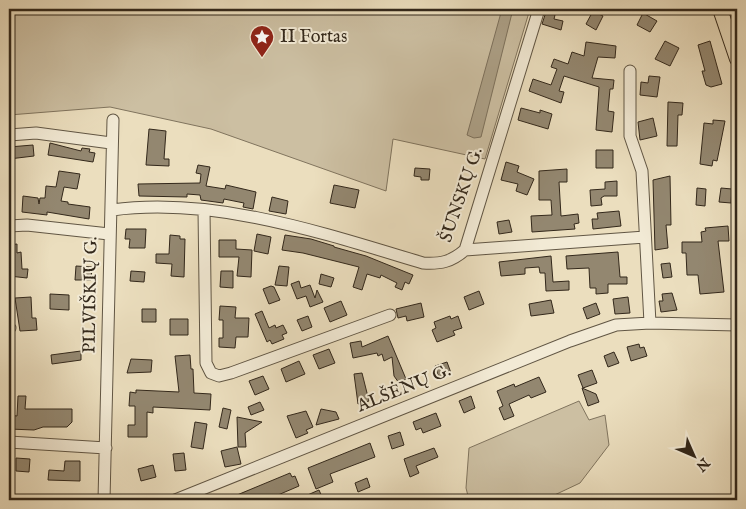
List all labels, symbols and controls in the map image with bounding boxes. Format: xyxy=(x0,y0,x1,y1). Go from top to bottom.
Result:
place icon: II Fortas xyxy=(249,24,275,58)
place label: II Fortas xyxy=(280,26,347,49)
street label: ŠUNSKŲ G. xyxy=(433,144,489,246)
street label: PILVIŠKIŲ G. xyxy=(76,236,104,354)
street label: ALŠĖNŲ G. xyxy=(352,358,454,419)
north arrow xyxy=(668,432,718,482)
text: N xyxy=(692,453,714,475)

